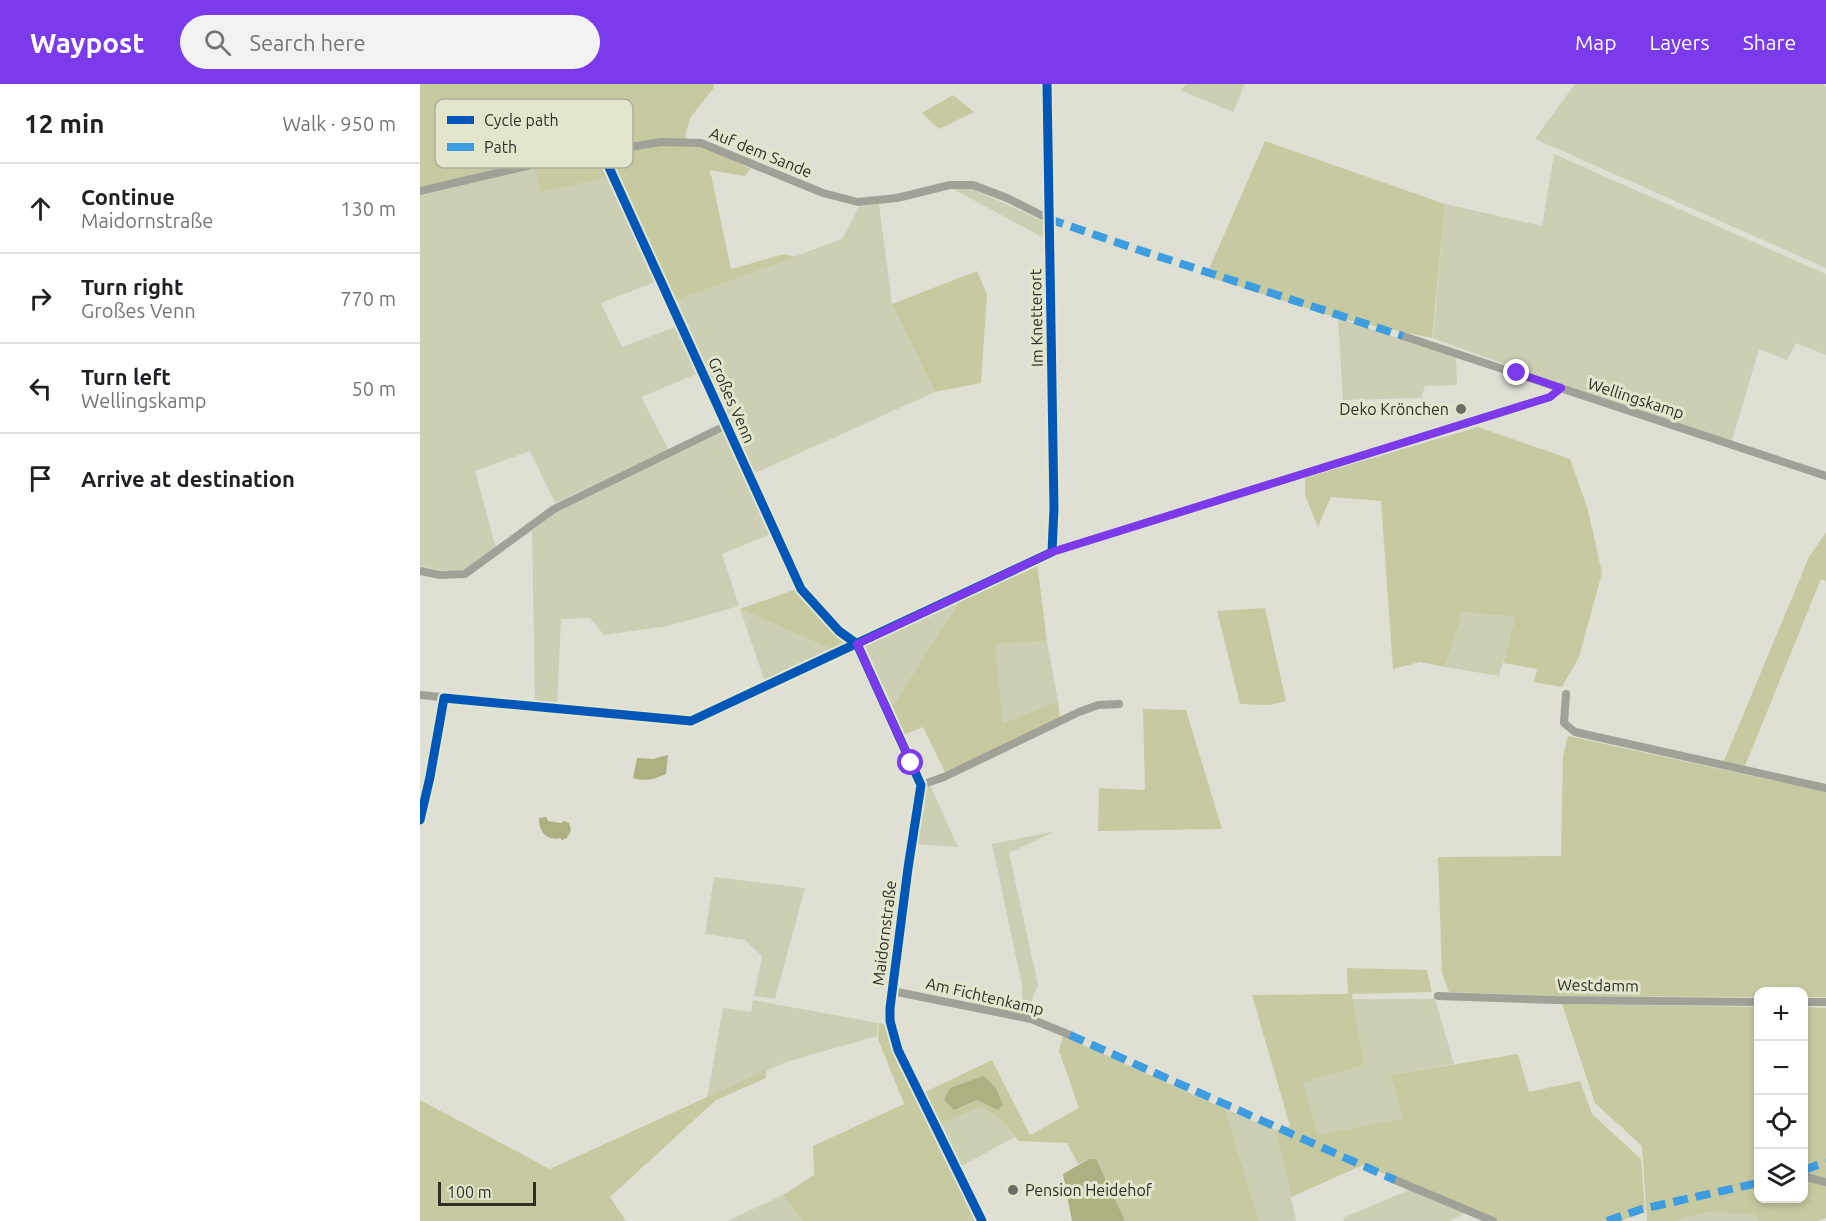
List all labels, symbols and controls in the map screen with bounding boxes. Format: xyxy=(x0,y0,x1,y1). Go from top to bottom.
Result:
search box xyxy=(180,15,600,69)
icon: search xyxy=(201,26,234,59)
text: Waypost xyxy=(30,27,144,58)
text: Search here xyxy=(249,30,366,55)
text: Map xyxy=(1575,30,1616,54)
text: Layers xyxy=(1649,30,1710,54)
text: Share xyxy=(1743,30,1796,54)
legend xyxy=(435,99,633,168)
text: 12 min xyxy=(24,109,104,138)
text: Cycle path xyxy=(484,111,559,129)
text: Walk · 950 m xyxy=(283,112,396,135)
street label: Auf dem Sande xyxy=(707,123,815,181)
text: Path xyxy=(484,138,517,156)
text: Continue xyxy=(81,184,175,209)
icon: ahead xyxy=(24,192,57,225)
text: 130 m xyxy=(340,197,396,220)
text: Maidornstraße xyxy=(81,209,213,232)
street label: Im Knetterort xyxy=(1026,268,1046,367)
text: Turn right xyxy=(81,274,183,299)
icon: right xyxy=(24,282,57,315)
text: 770 m xyxy=(340,287,396,310)
text: Großes Venn xyxy=(81,299,196,322)
street label: Großes Venn xyxy=(705,354,759,446)
route end xyxy=(1503,359,1529,385)
text: Turn left xyxy=(81,364,171,389)
icon: left xyxy=(24,372,57,405)
street label: Wellingskamp xyxy=(1585,374,1687,422)
text: 50 m xyxy=(352,377,396,400)
text: Wellingskamp xyxy=(81,389,207,412)
place label: Deko Krönchen xyxy=(1339,400,1449,418)
marker: Deko Krönchen xyxy=(1454,402,1468,416)
icon: arrive xyxy=(24,462,57,495)
text: Arrive at destination xyxy=(81,466,295,491)
route start xyxy=(897,749,923,775)
street label: Maidornstraße xyxy=(869,879,899,987)
street label: Am Fichtenkamp xyxy=(924,974,1046,1018)
street label: Westdamm xyxy=(1557,975,1639,995)
map controls xyxy=(1754,987,1808,1203)
button: + xyxy=(1754,987,1808,1041)
button: − xyxy=(1754,1041,1808,1095)
button: locate xyxy=(1754,1095,1808,1149)
button: layers xyxy=(1754,1149,1808,1203)
scale bar xyxy=(438,1179,536,1206)
place label: Pension Heidehof xyxy=(1025,1181,1153,1199)
text: 100 m xyxy=(447,1183,492,1201)
marker: Pension Heidehof xyxy=(1006,1183,1020,1197)

